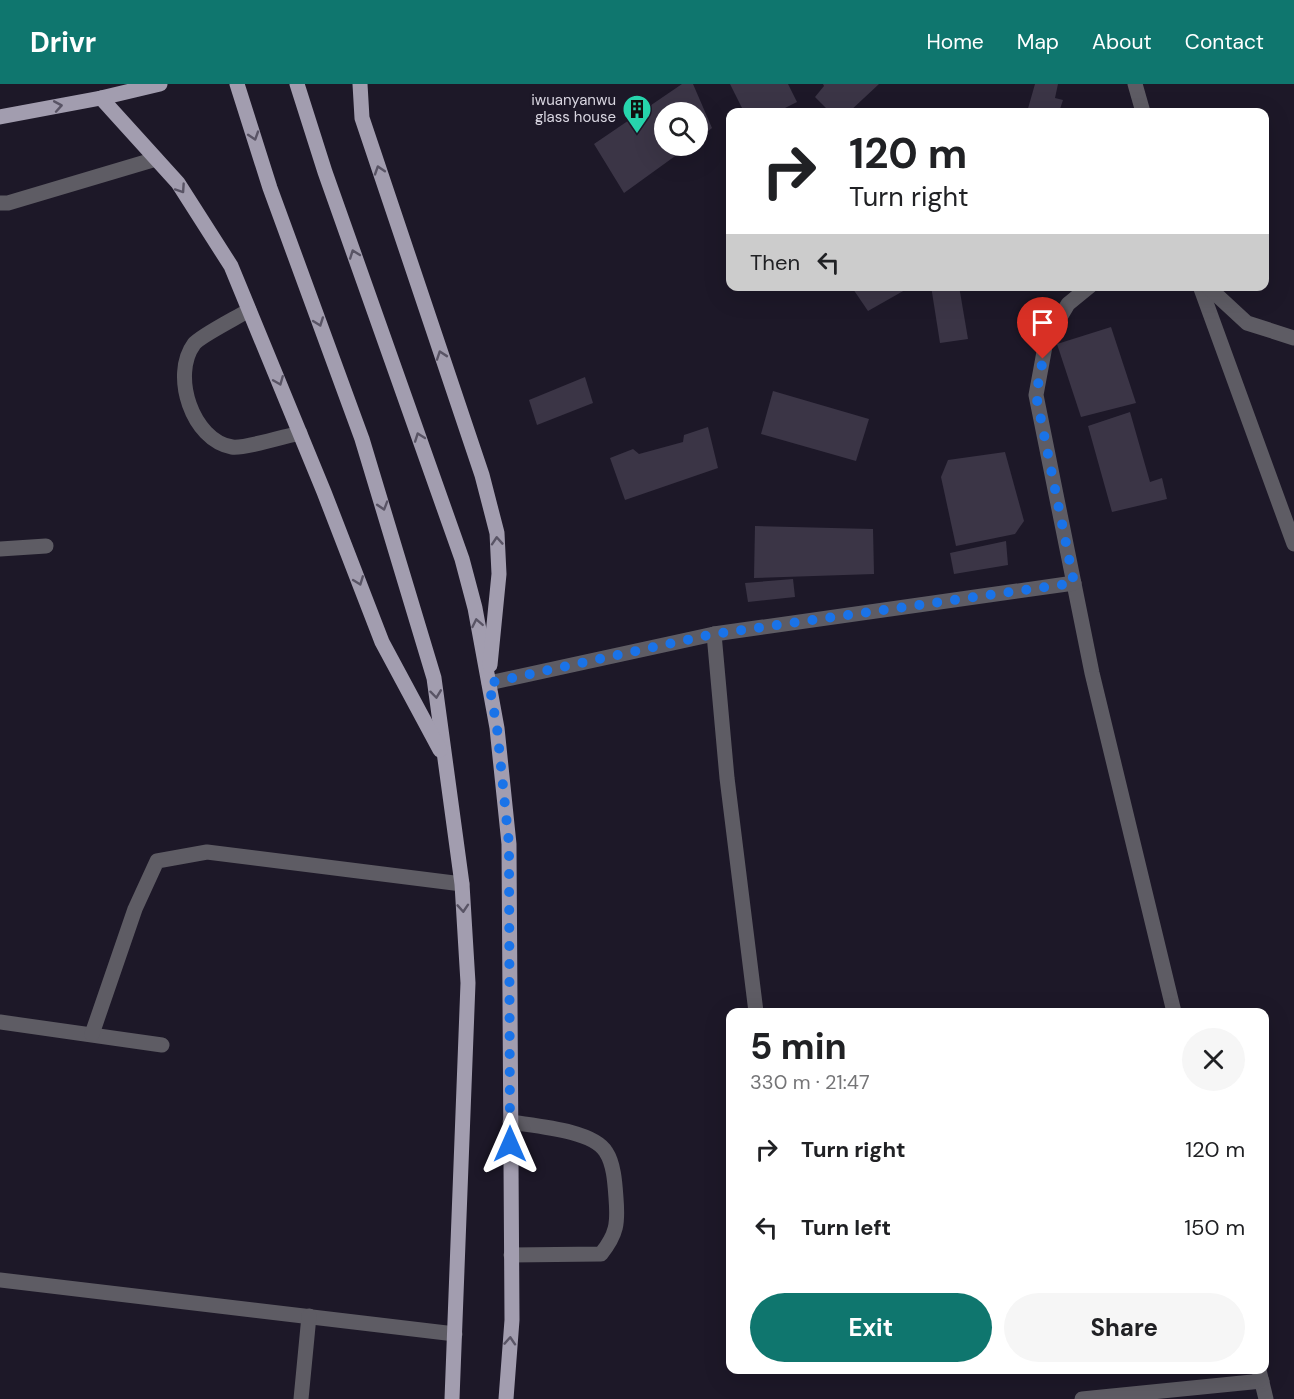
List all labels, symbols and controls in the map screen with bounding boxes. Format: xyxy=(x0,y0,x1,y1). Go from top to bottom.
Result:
text: Drivr xyxy=(30,24,96,61)
text: Home xyxy=(926,28,984,56)
text: Map xyxy=(1017,28,1059,56)
text: About xyxy=(1092,28,1152,56)
text: Contact xyxy=(1185,28,1264,56)
place label: iwuanyanwu glass house xyxy=(531,90,616,127)
building icon: iwuanyanwu glass house xyxy=(621,93,653,135)
one-way arrow xyxy=(52,100,62,113)
map controls xyxy=(654,102,708,156)
button: search xyxy=(654,102,708,156)
text: 120 m xyxy=(849,126,967,181)
one-way arrow xyxy=(247,130,259,141)
icon: right xyxy=(750,132,828,210)
one-way arrow xyxy=(374,165,387,176)
text: Turn right xyxy=(849,179,969,214)
one-way arrow xyxy=(174,183,186,193)
icon: left xyxy=(812,246,845,279)
text: Then xyxy=(750,248,800,277)
one-way arrow xyxy=(348,249,361,259)
pin xyxy=(1017,297,1068,359)
icon: arrive xyxy=(1026,306,1059,339)
one-way arrow xyxy=(312,316,325,327)
one-way arrow xyxy=(436,350,449,361)
one-way arrow xyxy=(272,375,284,386)
one-way arrow xyxy=(414,432,427,443)
one-way arrow xyxy=(376,500,388,511)
one-way arrow xyxy=(491,536,504,546)
one-way arrow xyxy=(351,576,364,586)
one-way arrow xyxy=(472,618,484,628)
one-way arrow xyxy=(430,689,442,698)
one-way arrow xyxy=(457,903,470,912)
text: 5 min xyxy=(750,1023,847,1070)
button: close xyxy=(1182,1028,1245,1091)
text: 330 m · 21:47 xyxy=(750,1069,870,1095)
position arrow xyxy=(478,1112,542,1176)
icon: right xyxy=(750,1133,783,1166)
text: Turn right xyxy=(801,1135,906,1164)
text: 120 m xyxy=(1185,1135,1245,1164)
icon: left xyxy=(750,1211,783,1244)
text: Turn left xyxy=(801,1213,891,1242)
text: 150 m xyxy=(1184,1213,1245,1242)
button: Exit xyxy=(750,1293,992,1362)
button: Share xyxy=(1004,1293,1245,1362)
one-way arrow xyxy=(503,1336,516,1345)

